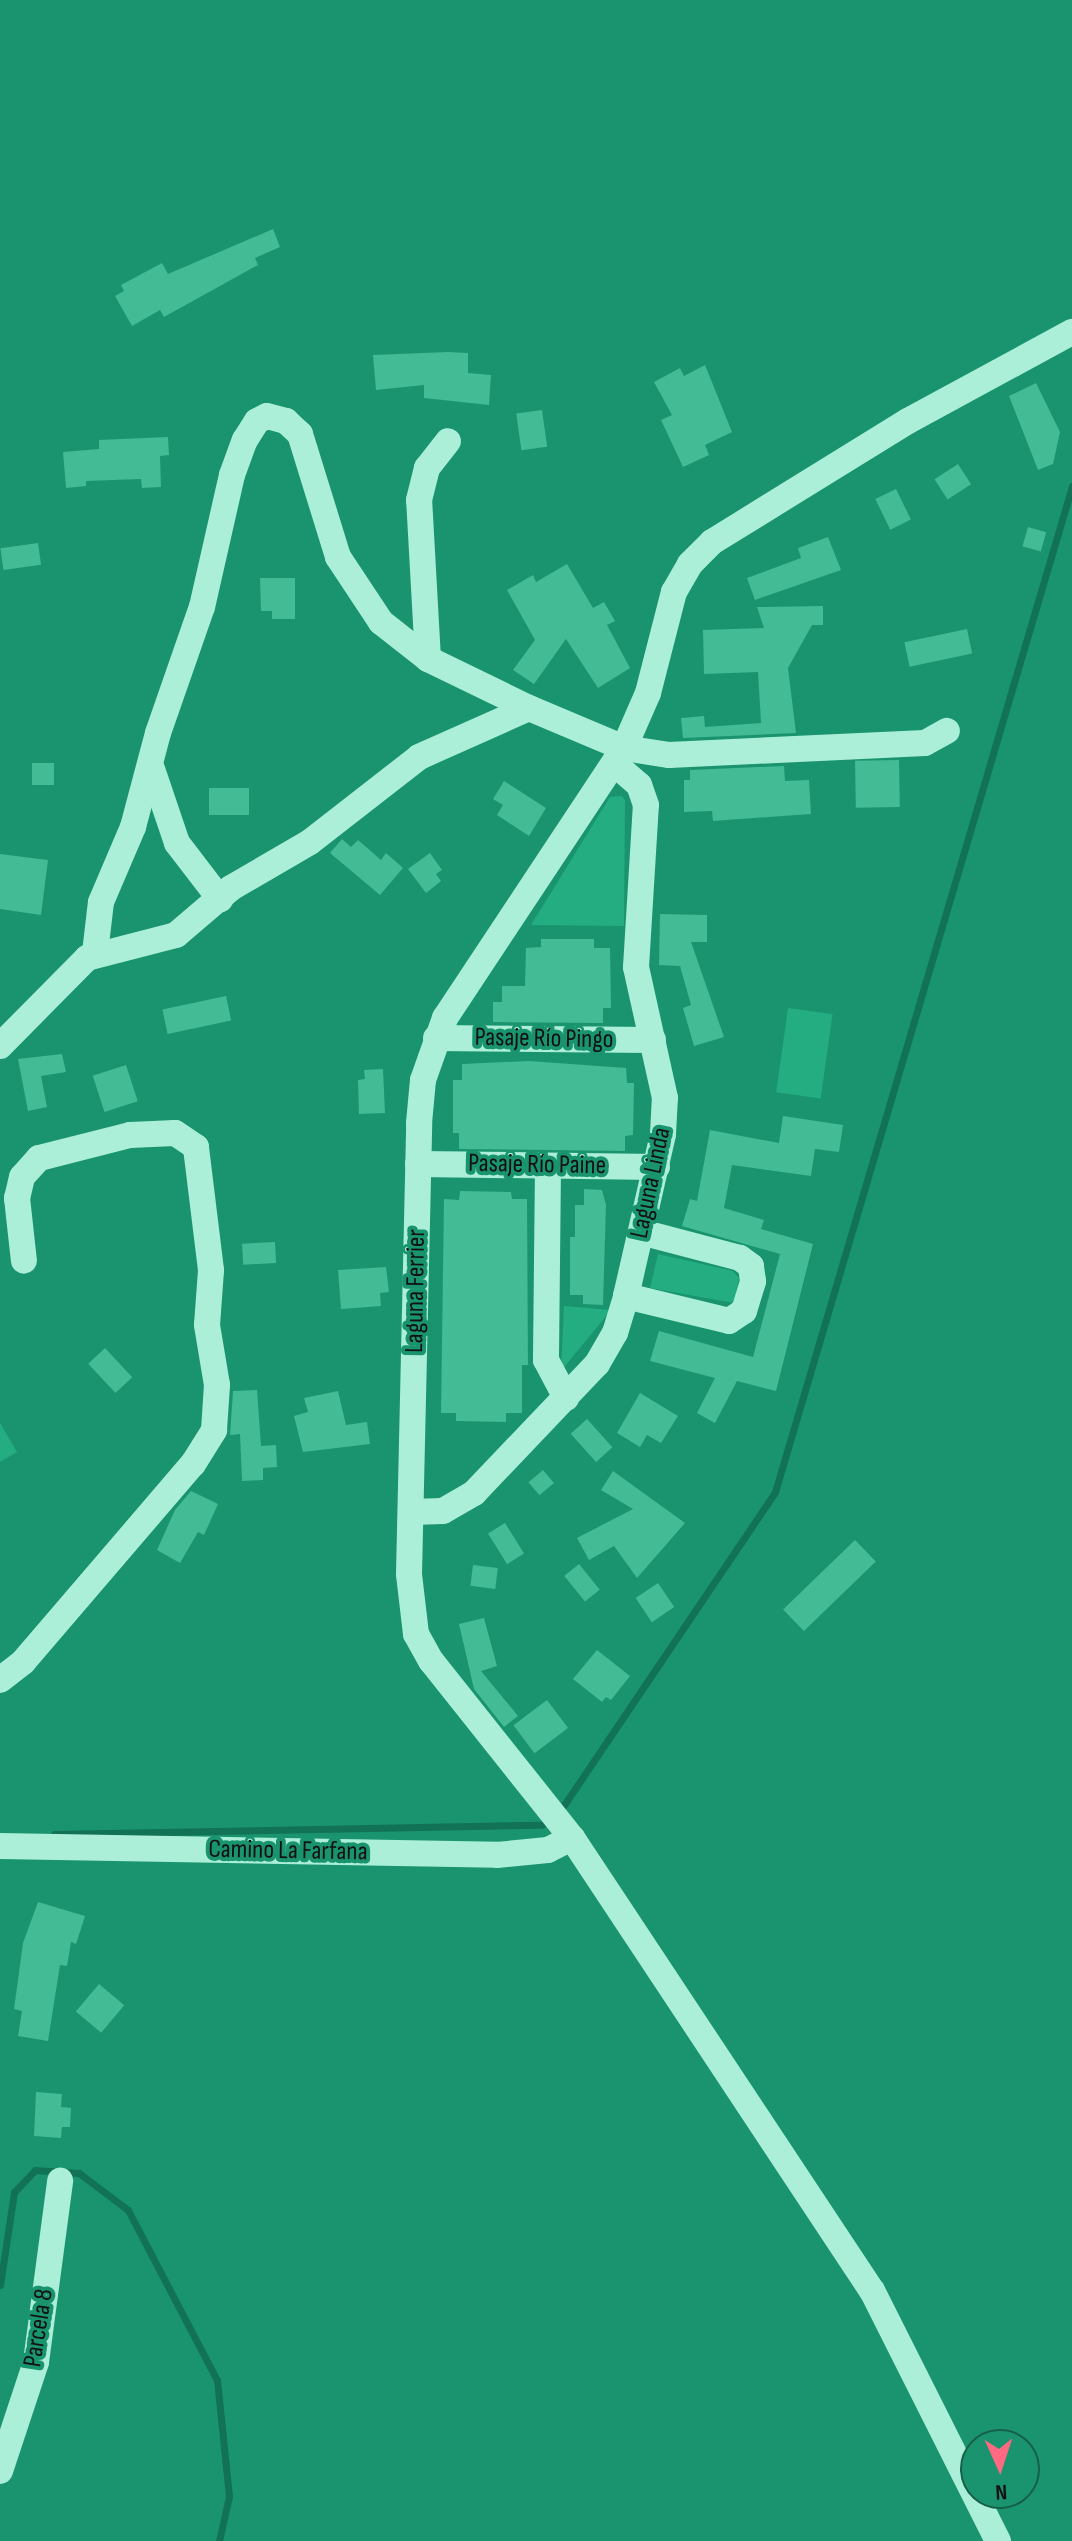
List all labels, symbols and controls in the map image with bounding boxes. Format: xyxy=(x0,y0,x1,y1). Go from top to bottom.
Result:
street label: Pasaje Río Pingo xyxy=(474,1022,614,1056)
street label: Laguna Linda xyxy=(624,1125,678,1241)
street label: Pasaje Río Paine xyxy=(468,1148,606,1182)
street label: Laguna Ferrier xyxy=(399,1229,433,1353)
street label: Camino La Farfana xyxy=(208,1834,368,1868)
street label: Parcela 8 xyxy=(17,2287,61,2369)
north arrow xyxy=(960,2429,1040,2509)
text: N xyxy=(995,2478,1008,2505)

